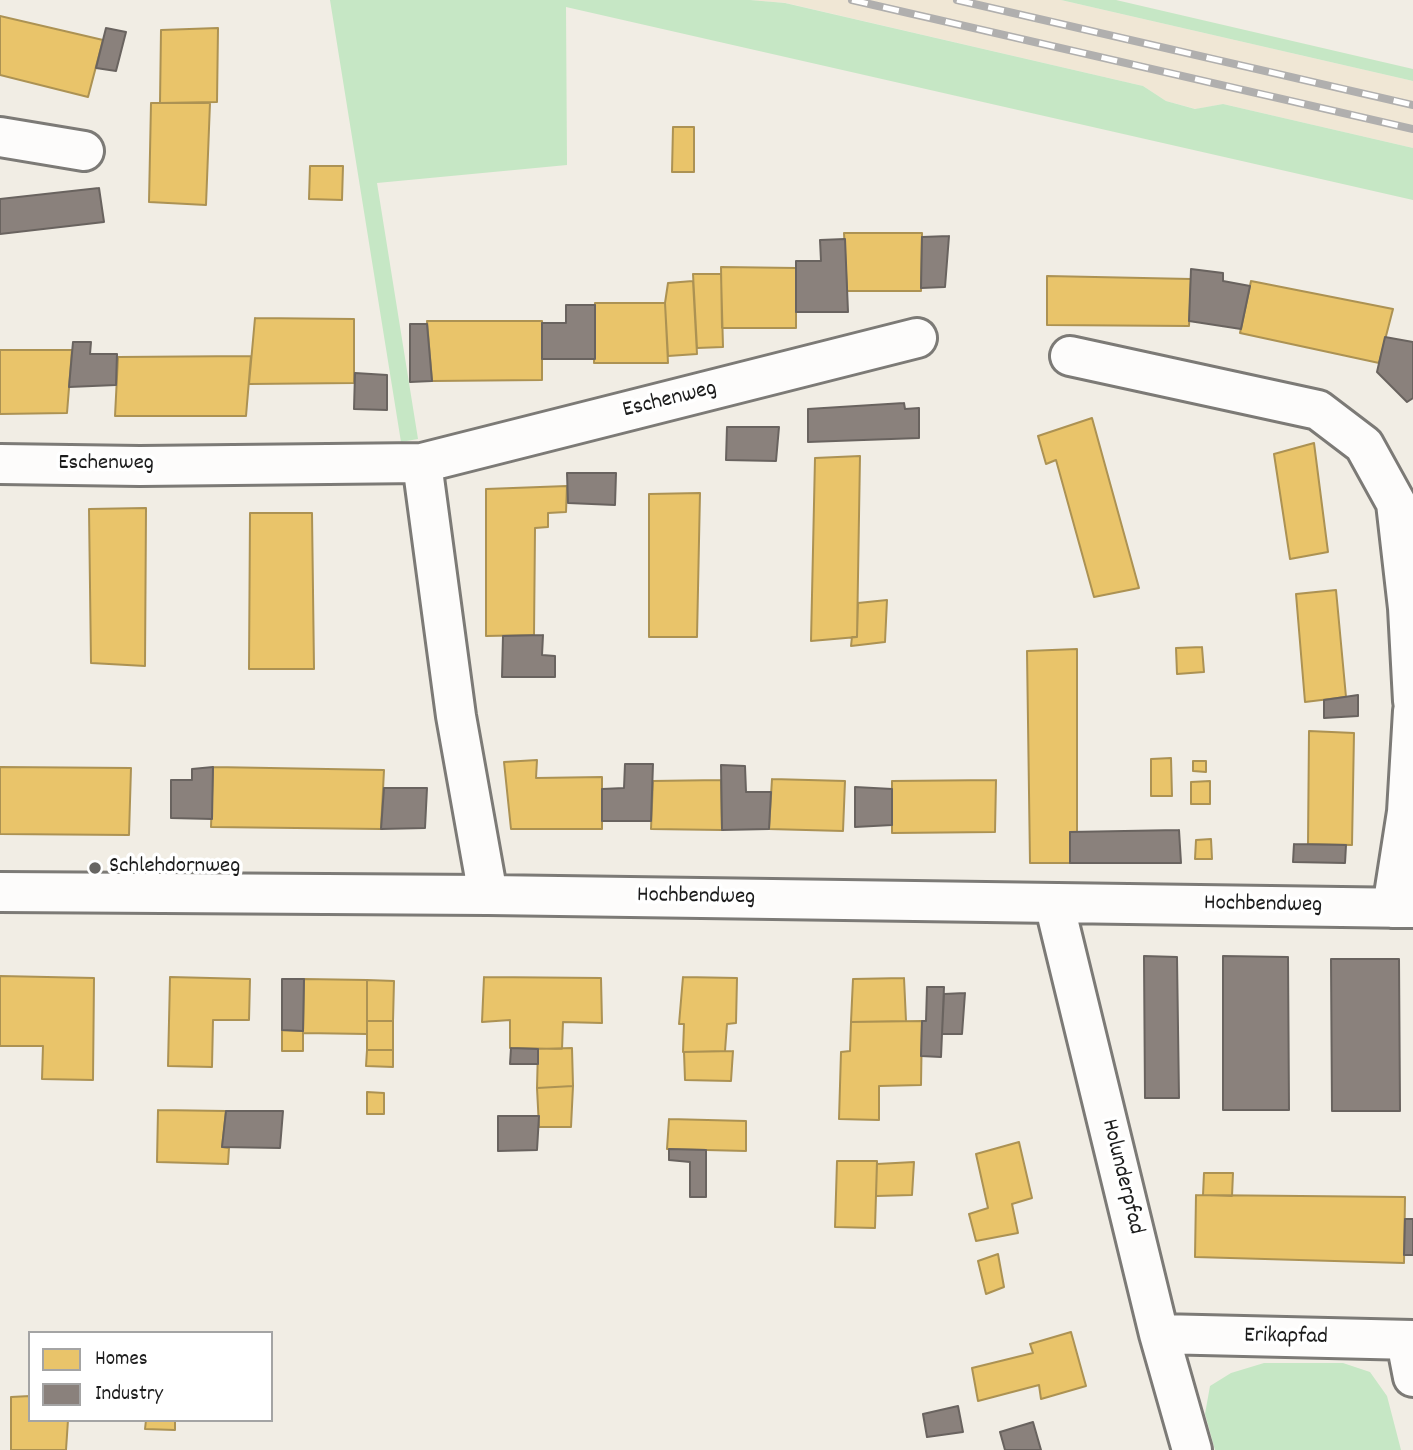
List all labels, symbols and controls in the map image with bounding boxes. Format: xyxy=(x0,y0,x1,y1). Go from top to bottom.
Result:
street label: Eschenweg xyxy=(620,376,720,426)
street label: Eschenweg xyxy=(58,451,154,479)
place label: Schlehdornweg xyxy=(109,854,240,882)
marker: Schlehdornweg xyxy=(87,860,103,876)
street label: Hochbendweg xyxy=(637,883,755,913)
street label: Hochbendweg xyxy=(1204,891,1322,921)
street label: Holunderpfad xyxy=(1093,1117,1149,1237)
street label: Erikapfad xyxy=(1244,1323,1328,1353)
legend xyxy=(28,1331,273,1422)
text: Homes xyxy=(95,1345,148,1375)
text: Industry xyxy=(95,1380,163,1410)

